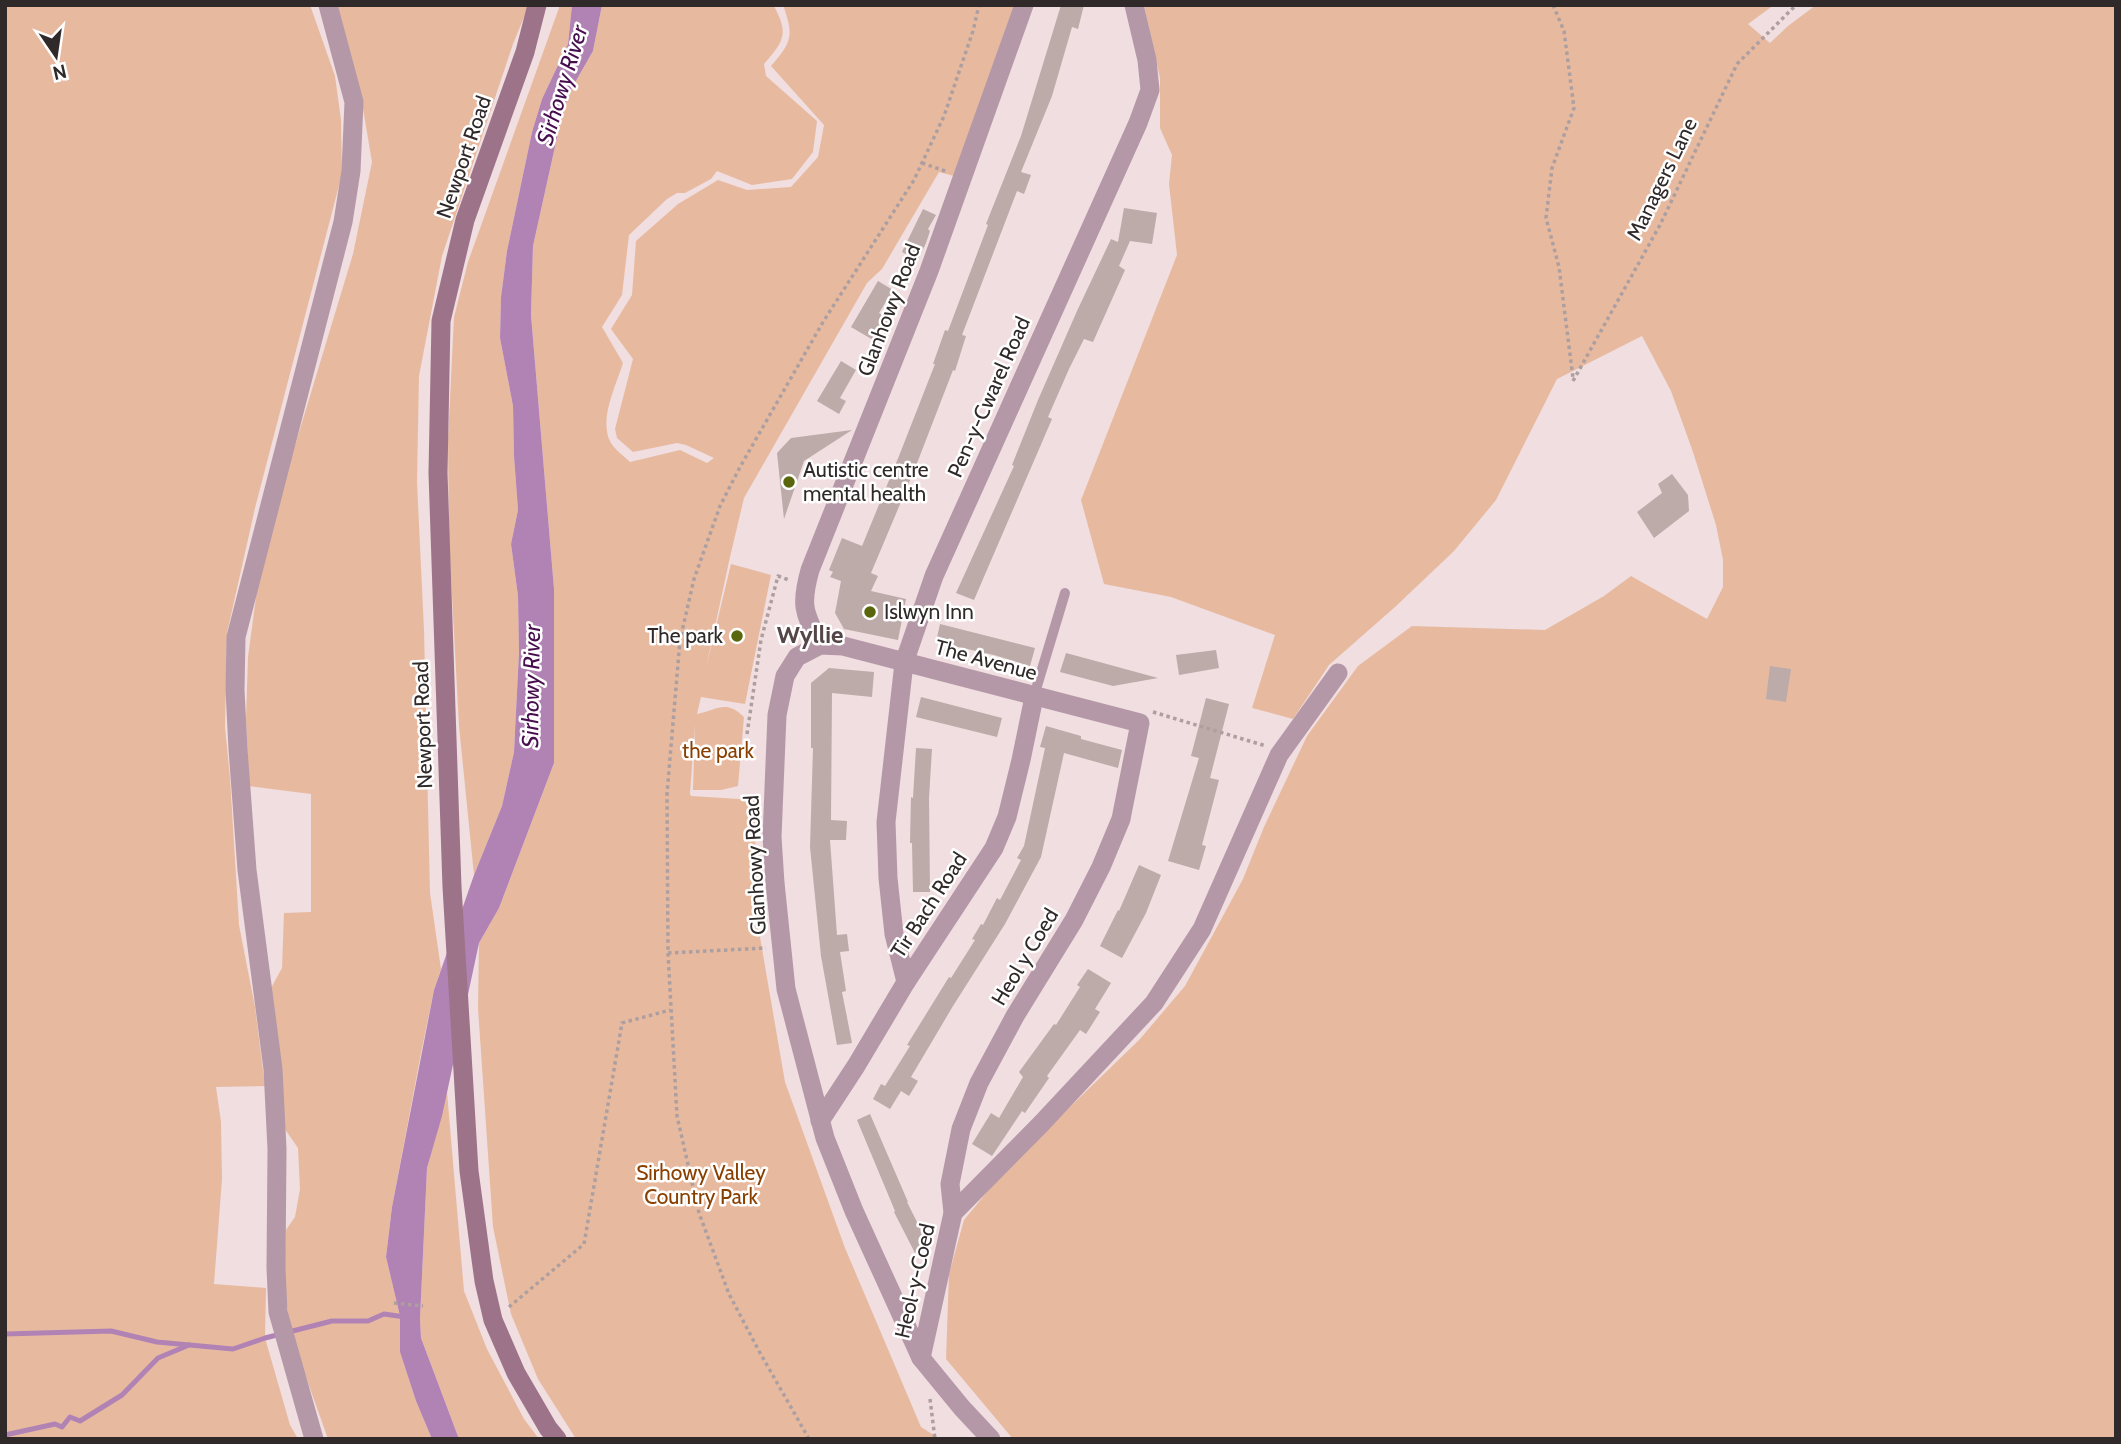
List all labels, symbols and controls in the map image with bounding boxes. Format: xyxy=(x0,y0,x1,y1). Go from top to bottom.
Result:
north arrow xyxy=(21,21,91,91)
water label: Sirhowy River xyxy=(531,21,594,148)
text: N xyxy=(51,59,69,85)
street label: Newport Road xyxy=(431,92,496,221)
street label: Managers Lane xyxy=(1621,113,1702,244)
street label: Glanhowy Road xyxy=(852,240,925,380)
street label: Pen-y-Cwarel Road xyxy=(942,313,1035,481)
place label: Autistic centre mental health xyxy=(803,457,929,506)
marker: Autistic centre mental health xyxy=(781,474,797,490)
place label: Islwyn Inn xyxy=(884,599,974,624)
marker: Islwyn Inn xyxy=(862,604,878,620)
district label: Wyllie xyxy=(777,620,843,649)
water label: Sirhowy River xyxy=(516,623,546,748)
place label: The park xyxy=(647,623,724,648)
marker: The park xyxy=(729,628,745,644)
street label: The Avenue xyxy=(932,634,1040,685)
street label: Newport Road xyxy=(408,661,437,789)
park label: the park xyxy=(682,738,754,763)
street label: Glanhowy Road xyxy=(738,795,771,935)
street label: Tir Bach Road xyxy=(885,847,972,962)
street label: Heol y Coed xyxy=(986,904,1063,1010)
park label: Sirhowy Valley Country Park xyxy=(636,1160,766,1209)
street label: Heol-y-Coed xyxy=(889,1221,940,1341)

